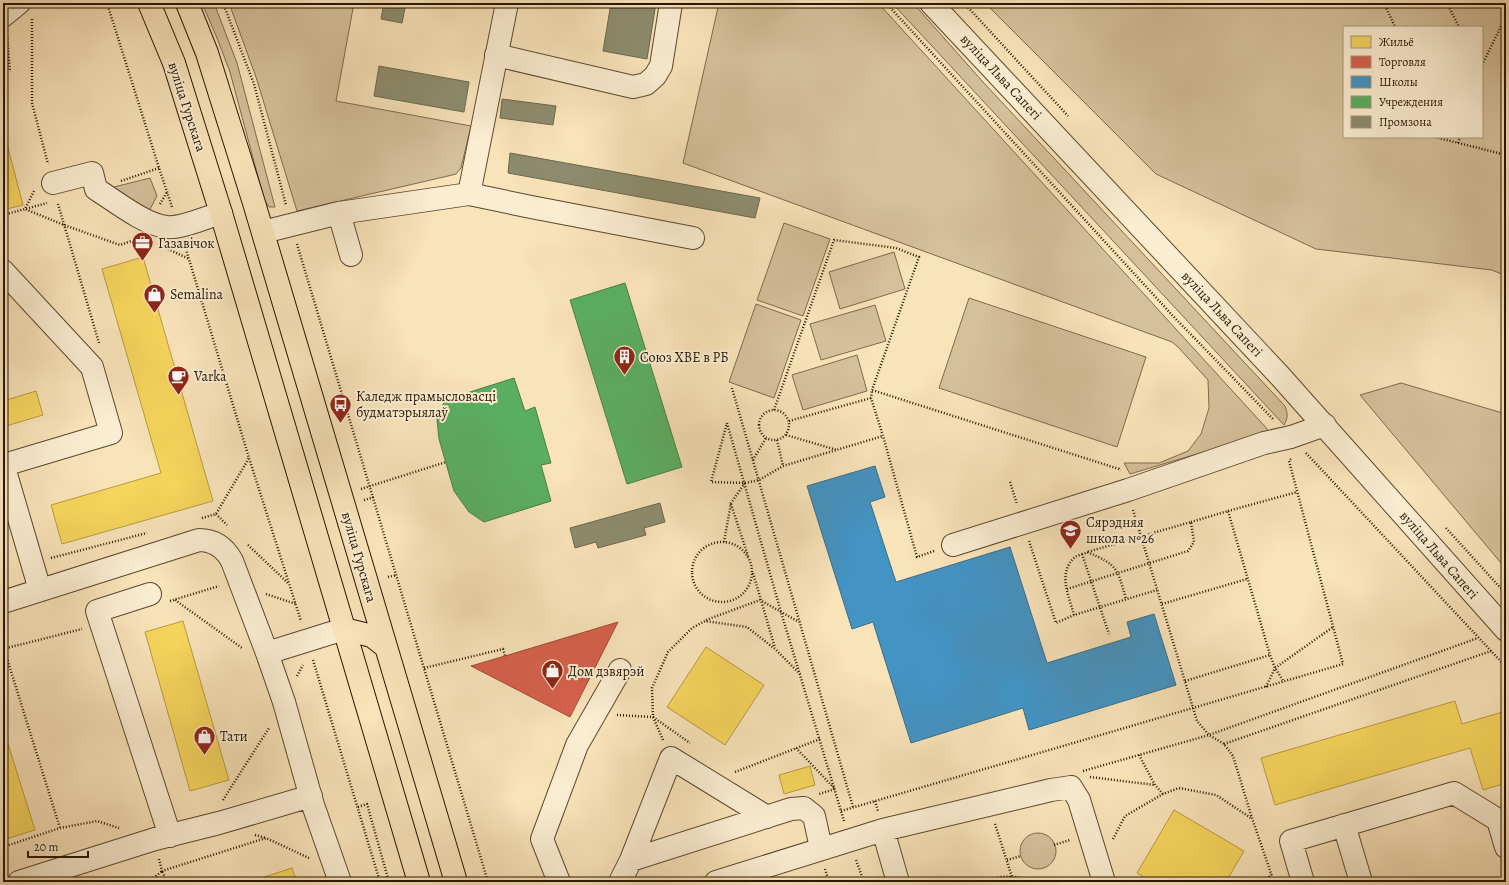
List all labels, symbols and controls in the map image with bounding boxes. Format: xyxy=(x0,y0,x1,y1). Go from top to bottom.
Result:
legend xyxy=(1343,26,1483,138)
street label: вуліца Льва Сапегі xyxy=(956,30,1046,124)
text: Жильё xyxy=(1379,34,1414,50)
text: Торговля xyxy=(1379,54,1426,70)
street label: вуліца Гурскага xyxy=(164,60,211,155)
text: Школы xyxy=(1379,74,1418,90)
text: Учреждения xyxy=(1379,94,1443,110)
text: Промзона xyxy=(1379,114,1432,130)
office icon: Газавічок xyxy=(129,230,155,263)
place label: Газавічок xyxy=(158,234,215,253)
street label: вуліца Льва Сапегі xyxy=(1177,267,1267,361)
shop icon: Semalina xyxy=(142,281,168,314)
place label: Semalina xyxy=(170,285,224,304)
building icon: Союз ХВЕ в РБ xyxy=(611,344,637,377)
place label: Союз ХВЕ в РБ xyxy=(640,348,729,367)
cafe icon: Varka xyxy=(165,363,191,396)
place label: Varka xyxy=(193,367,227,386)
place label: Каледж прамысловасці будматэрыялаў xyxy=(356,387,496,422)
bus stop icon: Каледж прамысловасці будматэрыялаў xyxy=(328,391,354,424)
street label: вуліца Льва Сапегі xyxy=(1395,507,1483,603)
street label: вуліца Гурскага xyxy=(337,510,381,605)
place label: Сярэдняя школа №26 xyxy=(1086,513,1154,548)
school or university icon: Сярэдняя школа №26 xyxy=(1057,517,1083,550)
shop icon: Дом дзвярэй xyxy=(539,658,565,691)
place label: Дом дзвярэй xyxy=(568,662,644,681)
shop icon: Тати xyxy=(192,723,218,756)
place label: Тати xyxy=(220,727,248,746)
scale bar xyxy=(28,833,88,859)
text: 20 m xyxy=(34,839,58,855)

